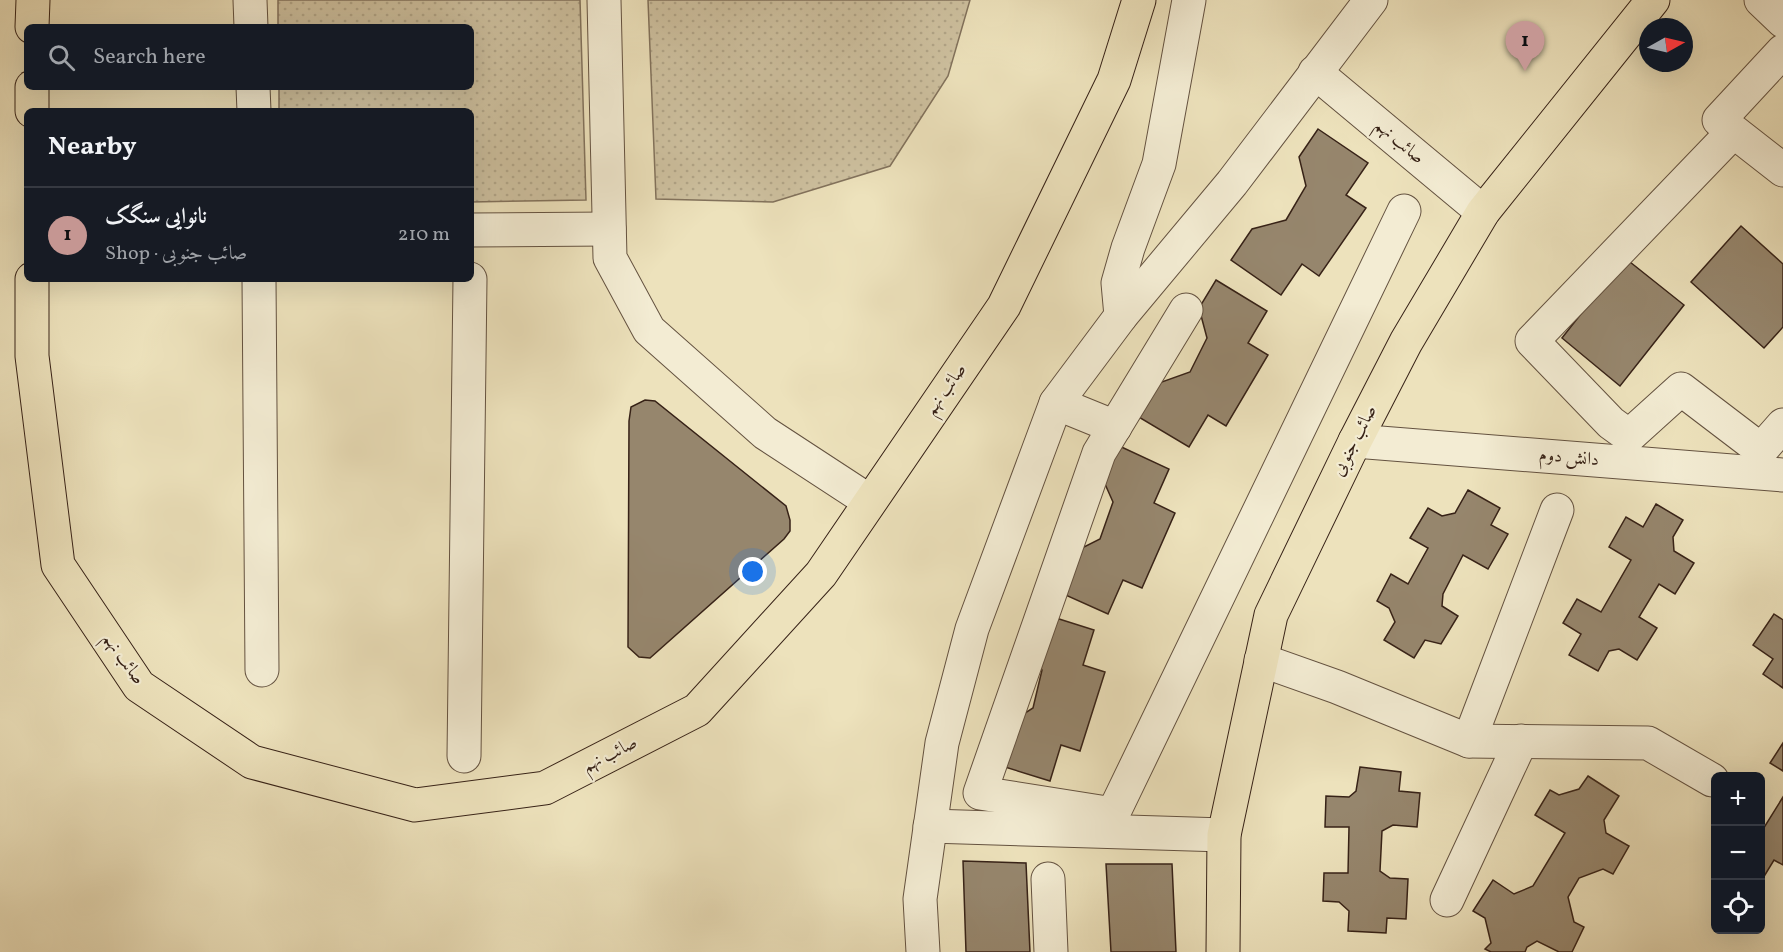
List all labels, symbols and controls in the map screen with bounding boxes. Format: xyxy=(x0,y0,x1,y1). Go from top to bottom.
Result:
north arrow xyxy=(1639,18,1693,72)
pin: 1 xyxy=(1506,22,1544,71)
search box xyxy=(24,24,474,90)
icon: search xyxy=(45,41,78,74)
text: Search here xyxy=(93,42,206,73)
street label: صائب نهم xyxy=(1367,114,1429,173)
text: Nearby xyxy=(48,129,137,165)
text: نانوایی سنگک xyxy=(105,202,207,233)
text: 1 xyxy=(63,221,72,249)
text: 210 m xyxy=(398,221,450,249)
text: Shop · صائب جنوبی xyxy=(105,240,247,268)
street label: صائب نهم xyxy=(919,359,975,423)
street label: صائب جنوبی xyxy=(1326,401,1384,481)
street label: دانش دوم xyxy=(1538,443,1600,475)
your location xyxy=(738,557,767,586)
street label: صائب نهم xyxy=(93,628,150,692)
street label: صائب نهم xyxy=(578,731,643,782)
map controls xyxy=(1711,772,1765,934)
button: + xyxy=(1711,772,1765,826)
button: − xyxy=(1711,826,1765,880)
button: locate xyxy=(1711,880,1765,934)

